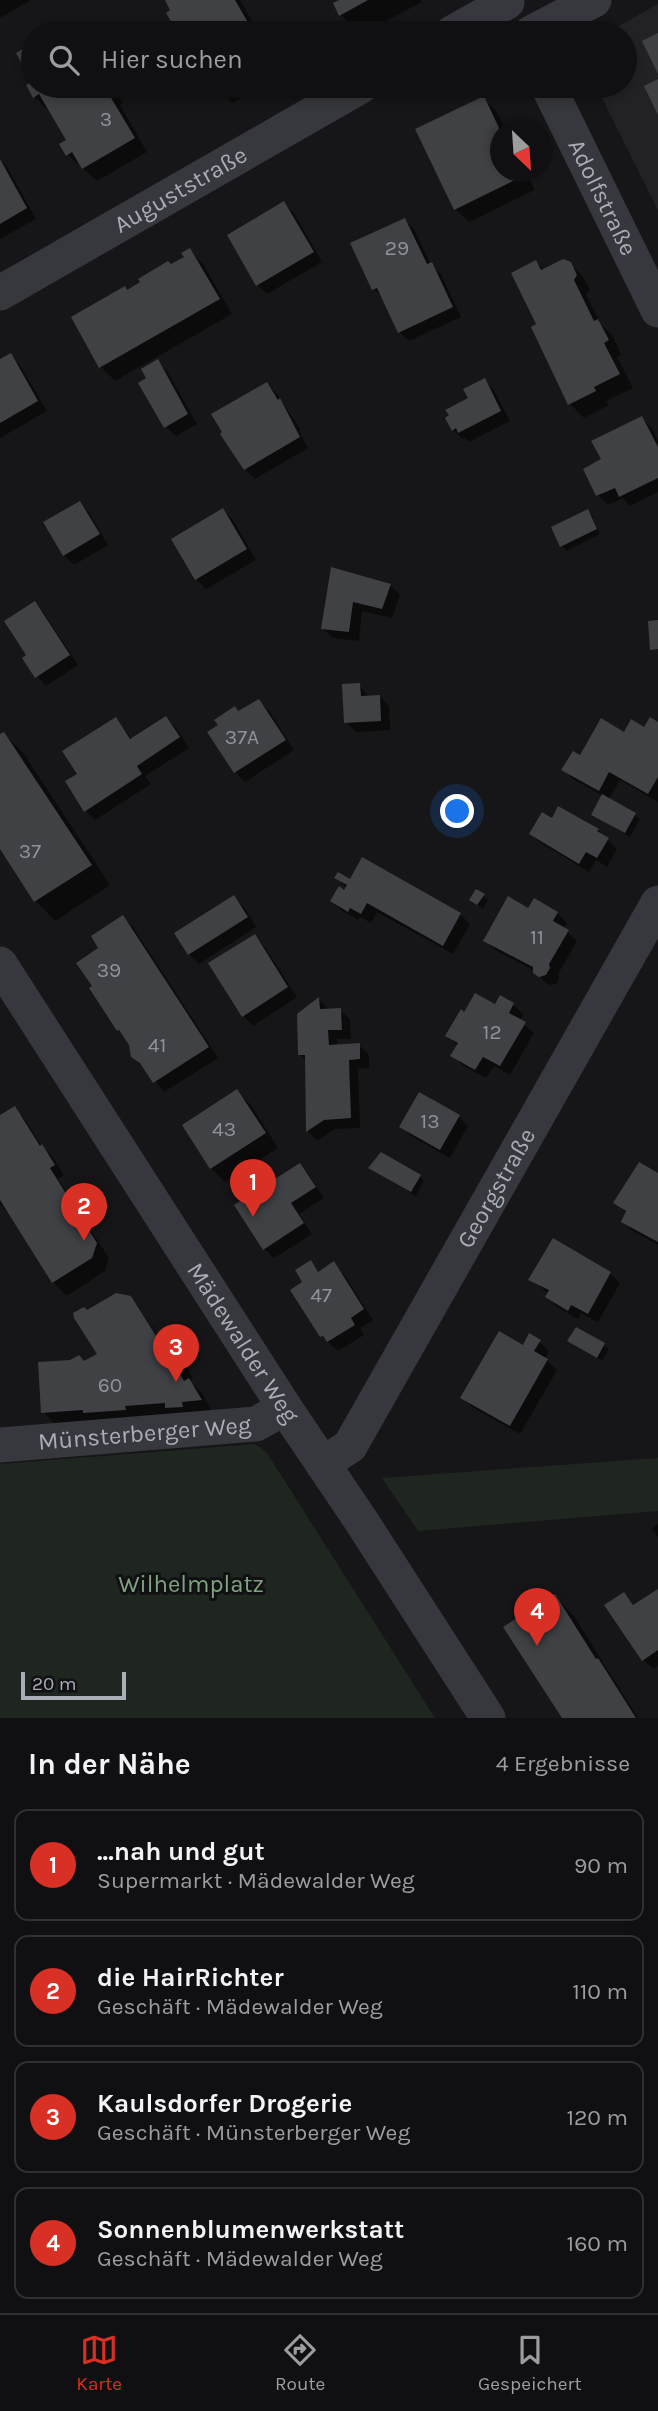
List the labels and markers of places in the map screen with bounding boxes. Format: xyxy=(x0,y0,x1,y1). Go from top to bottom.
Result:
pin: 1 xyxy=(230,1159,276,1217)
pin: 2 xyxy=(61,1183,107,1241)
pin: 3 xyxy=(153,1324,199,1382)
pin: 4 xyxy=(514,1588,560,1646)

